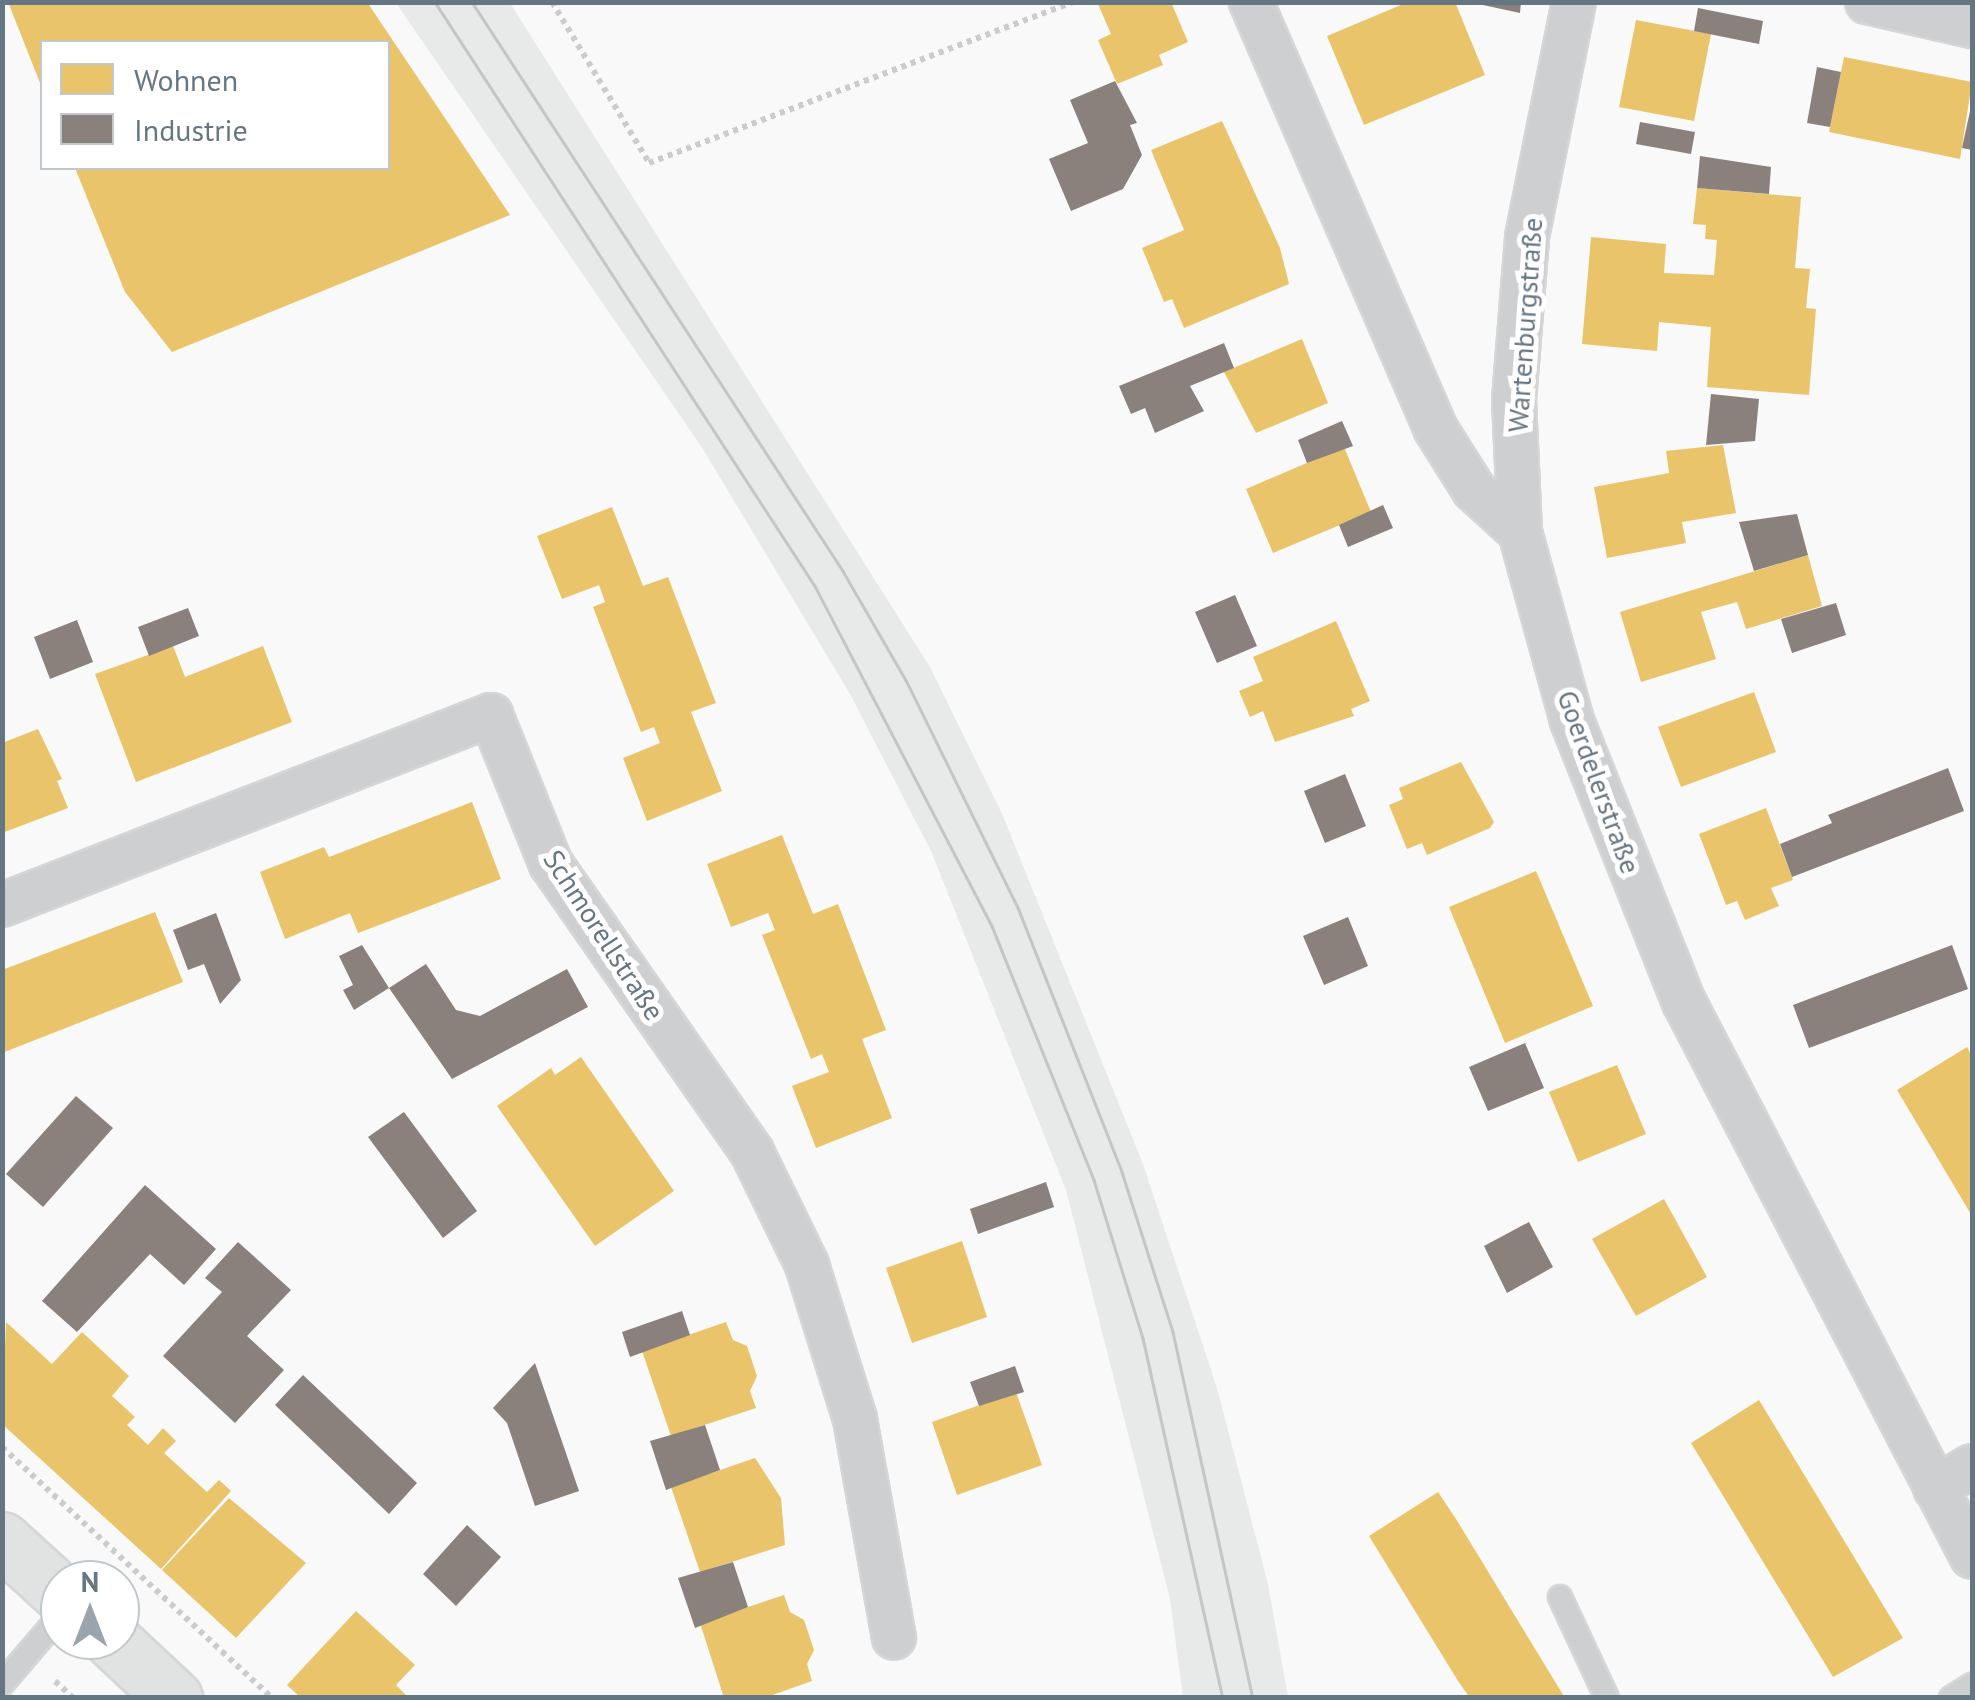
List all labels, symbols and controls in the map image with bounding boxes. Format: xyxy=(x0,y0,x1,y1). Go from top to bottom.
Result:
legend xyxy=(40,40,390,170)
text: Wohnen xyxy=(134,60,238,99)
text: Industrie xyxy=(134,110,248,149)
street label: Wartenburgstraße xyxy=(1501,216,1549,434)
street label: Goerdelerstraße xyxy=(1550,686,1648,878)
street label: Schmorellstraße xyxy=(536,844,672,1026)
north arrow xyxy=(40,1560,140,1660)
text: N xyxy=(81,1563,99,1600)

